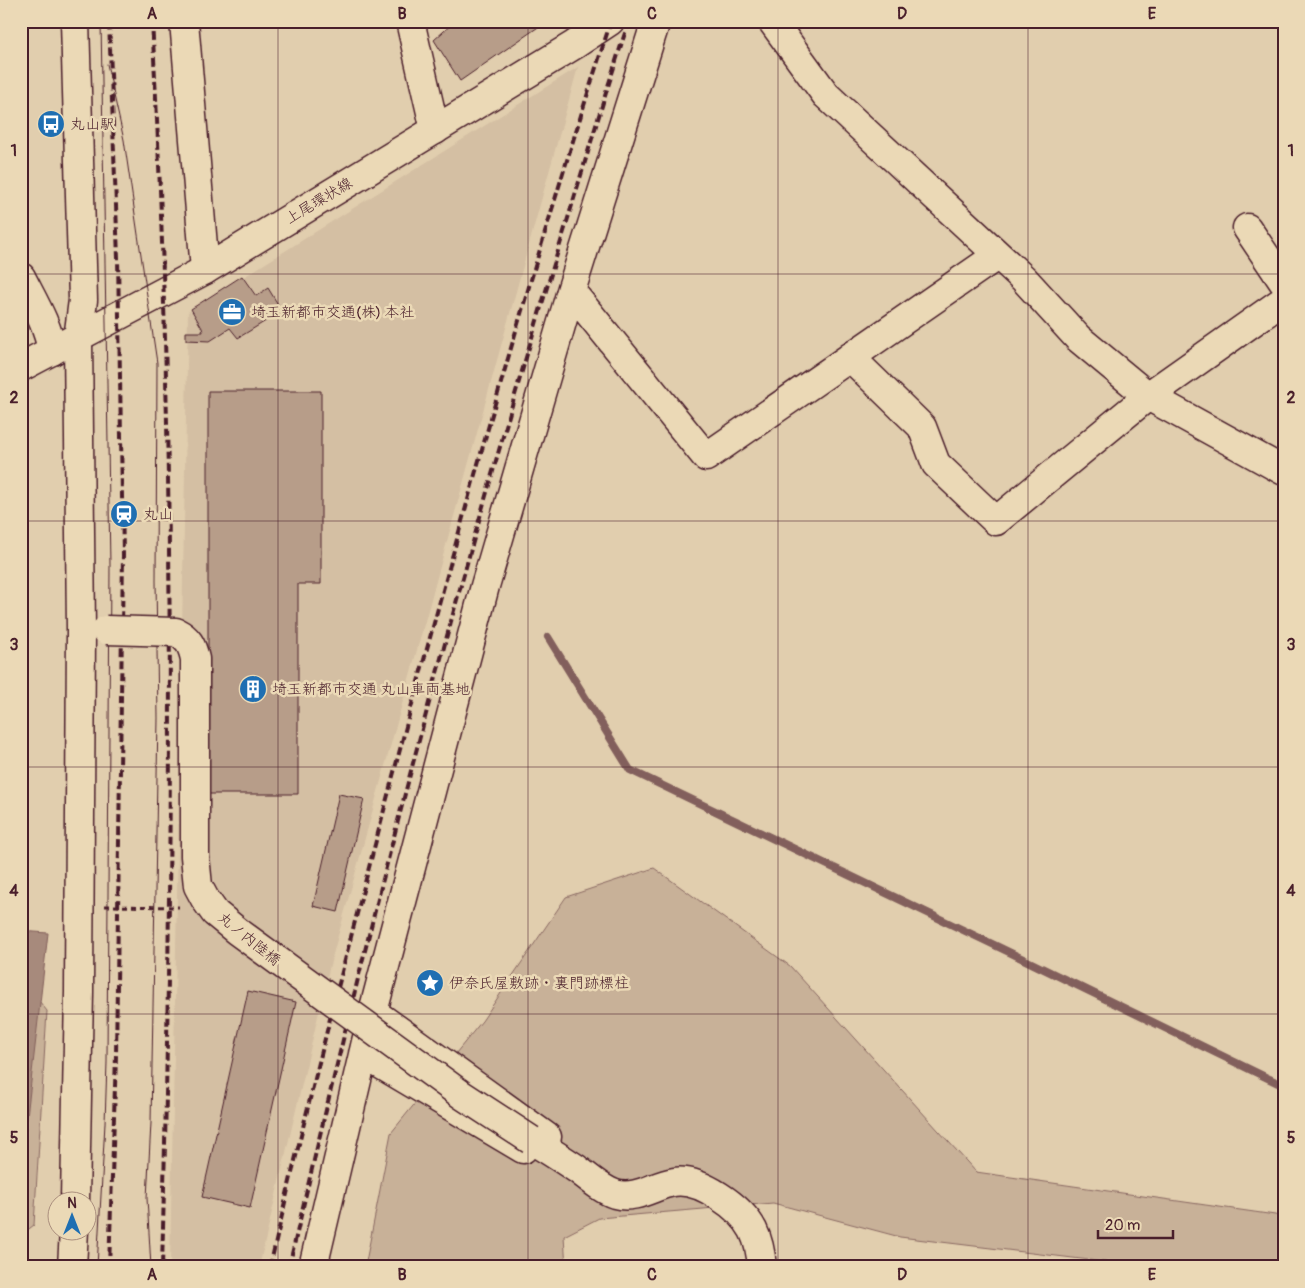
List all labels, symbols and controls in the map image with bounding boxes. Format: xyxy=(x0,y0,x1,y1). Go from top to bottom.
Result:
text: A xyxy=(147,4,158,24)
text: B xyxy=(397,4,407,24)
text: C xyxy=(647,4,657,24)
text: D xyxy=(897,4,907,24)
text: E xyxy=(1148,4,1157,24)
bus stop icon: 丸山駅 xyxy=(36,109,66,139)
place label: 丸山駅 xyxy=(70,115,115,134)
text: 1 xyxy=(11,141,17,161)
text: 1 xyxy=(1288,141,1294,161)
street label: 上尾環状線 xyxy=(282,174,356,228)
office icon: 埼玉新都市交通(株) 本社 xyxy=(217,297,247,327)
place label: 埼玉新都市交通(株) 本社 xyxy=(251,303,414,322)
text: 2 xyxy=(10,388,19,408)
text: 2 xyxy=(1287,388,1296,408)
station icon: 丸山 xyxy=(109,499,139,529)
place label: 丸山 xyxy=(143,505,173,524)
text: 3 xyxy=(10,635,19,655)
text: 3 xyxy=(1287,635,1296,655)
building icon: 埼玉新都市交通 丸山車両基地 xyxy=(238,674,268,704)
place label: 埼玉新都市交通 丸山車両基地 xyxy=(272,680,470,699)
text: 4 xyxy=(9,881,19,901)
text: 4 xyxy=(1286,881,1296,901)
street label: 丸ノ内陸橋 xyxy=(214,908,284,970)
place icon: 伊奈氏屋敷跡・裏門跡標柱 xyxy=(415,968,445,998)
place label: 伊奈氏屋敷跡・裏門跡標柱 xyxy=(449,974,629,993)
text: 5 xyxy=(10,1128,19,1148)
text: 5 xyxy=(1287,1128,1296,1148)
north arrow xyxy=(48,1190,98,1240)
text: N xyxy=(67,1195,77,1212)
scale bar xyxy=(1098,1208,1172,1240)
text: 20 m xyxy=(1105,1216,1140,1235)
text: A xyxy=(147,1265,158,1285)
text: B xyxy=(397,1265,407,1285)
text: C xyxy=(647,1265,657,1285)
text: D xyxy=(897,1265,907,1285)
text: E xyxy=(1148,1265,1157,1285)

